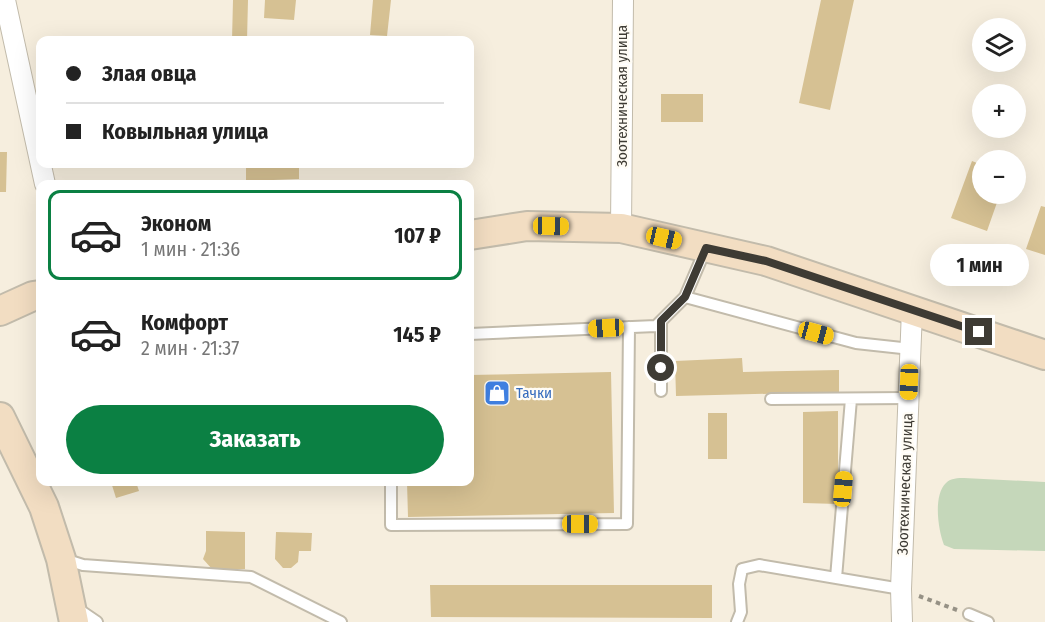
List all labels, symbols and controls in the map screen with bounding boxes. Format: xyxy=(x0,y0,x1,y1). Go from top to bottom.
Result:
map controls xyxy=(972,18,1026,204)
button: layers xyxy=(972,18,1026,72)
street label: Зоотехническая улица xyxy=(613,25,631,167)
text: Злая овца xyxy=(102,60,196,87)
button: + xyxy=(972,84,1026,138)
text: Ковыльная улица xyxy=(102,118,269,145)
button: − xyxy=(972,150,1026,204)
icon: car xyxy=(69,208,123,262)
text: Эконом xyxy=(141,210,211,237)
car xyxy=(533,217,569,235)
text: 107 ₽ xyxy=(394,222,441,249)
car xyxy=(644,225,684,251)
text: 1 мин · 21:36 xyxy=(141,237,240,261)
callout: 1 мин xyxy=(930,245,1028,287)
text: 1 мин xyxy=(956,253,1003,277)
icon: car xyxy=(69,307,123,361)
text: Комфорт xyxy=(141,309,228,336)
car xyxy=(588,318,624,338)
route end xyxy=(965,318,992,345)
car xyxy=(796,320,836,346)
text: 145 ₽ xyxy=(393,321,441,348)
text: 2 мин · 21:37 xyxy=(141,336,239,360)
route start xyxy=(647,354,674,381)
car xyxy=(899,364,919,400)
shop icon: Тачки xyxy=(482,378,512,408)
place label: Тачки xyxy=(516,384,552,402)
button: Заказать xyxy=(66,405,444,474)
street label: Зоотехническая улица xyxy=(894,413,916,555)
car xyxy=(832,470,854,508)
car xyxy=(562,515,598,533)

